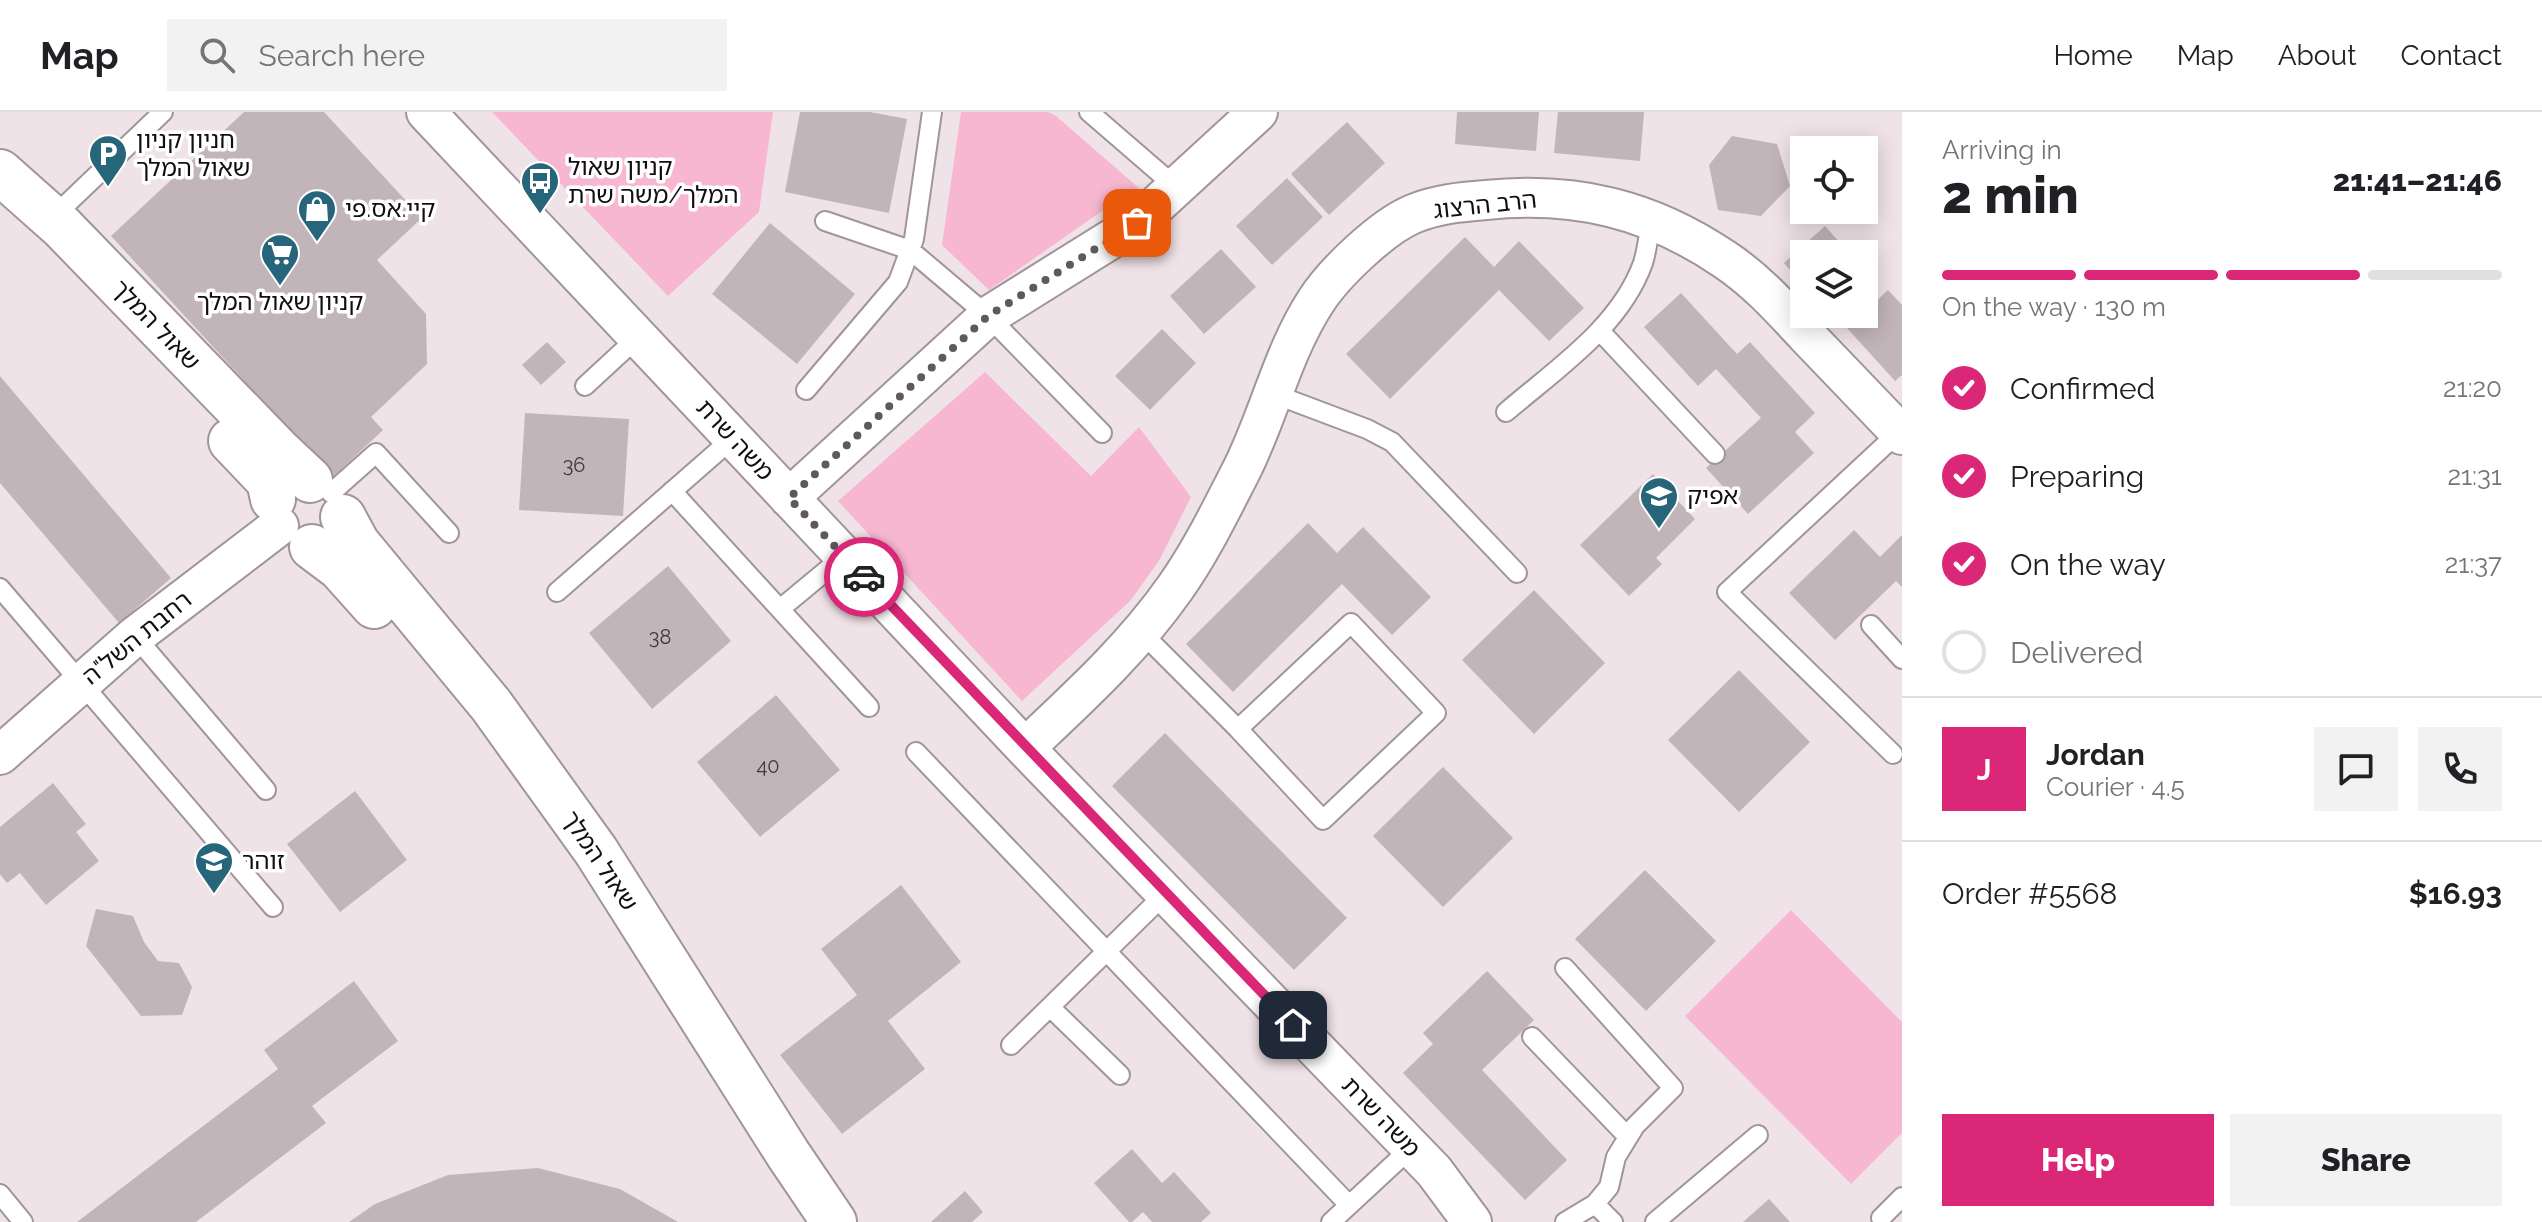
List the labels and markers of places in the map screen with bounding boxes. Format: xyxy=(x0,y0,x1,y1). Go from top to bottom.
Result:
place label: חניון קניון שאול המלך xyxy=(136,125,250,182)
parking icon: חניון קניון שאול המלך xyxy=(87,133,129,188)
place label: קניון שאול המלך/משה שרת xyxy=(568,152,739,209)
bus stop icon: קניון שאול המלך/משה שרת xyxy=(519,160,561,215)
shop icon: קיי.אס.פי xyxy=(296,188,338,243)
pin xyxy=(1103,189,1171,257)
place label: קיי.אס.פי xyxy=(345,194,435,223)
supermarket icon: קניון שאול המלך xyxy=(259,232,301,287)
place label: קניון שאול המלך xyxy=(197,287,363,316)
school or university icon: אפיק xyxy=(1638,475,1680,530)
place label: אפיק xyxy=(1687,481,1738,510)
school or university icon: זוהר xyxy=(193,840,235,895)
place label: זוהר xyxy=(242,846,285,875)
pin xyxy=(1259,991,1327,1059)

